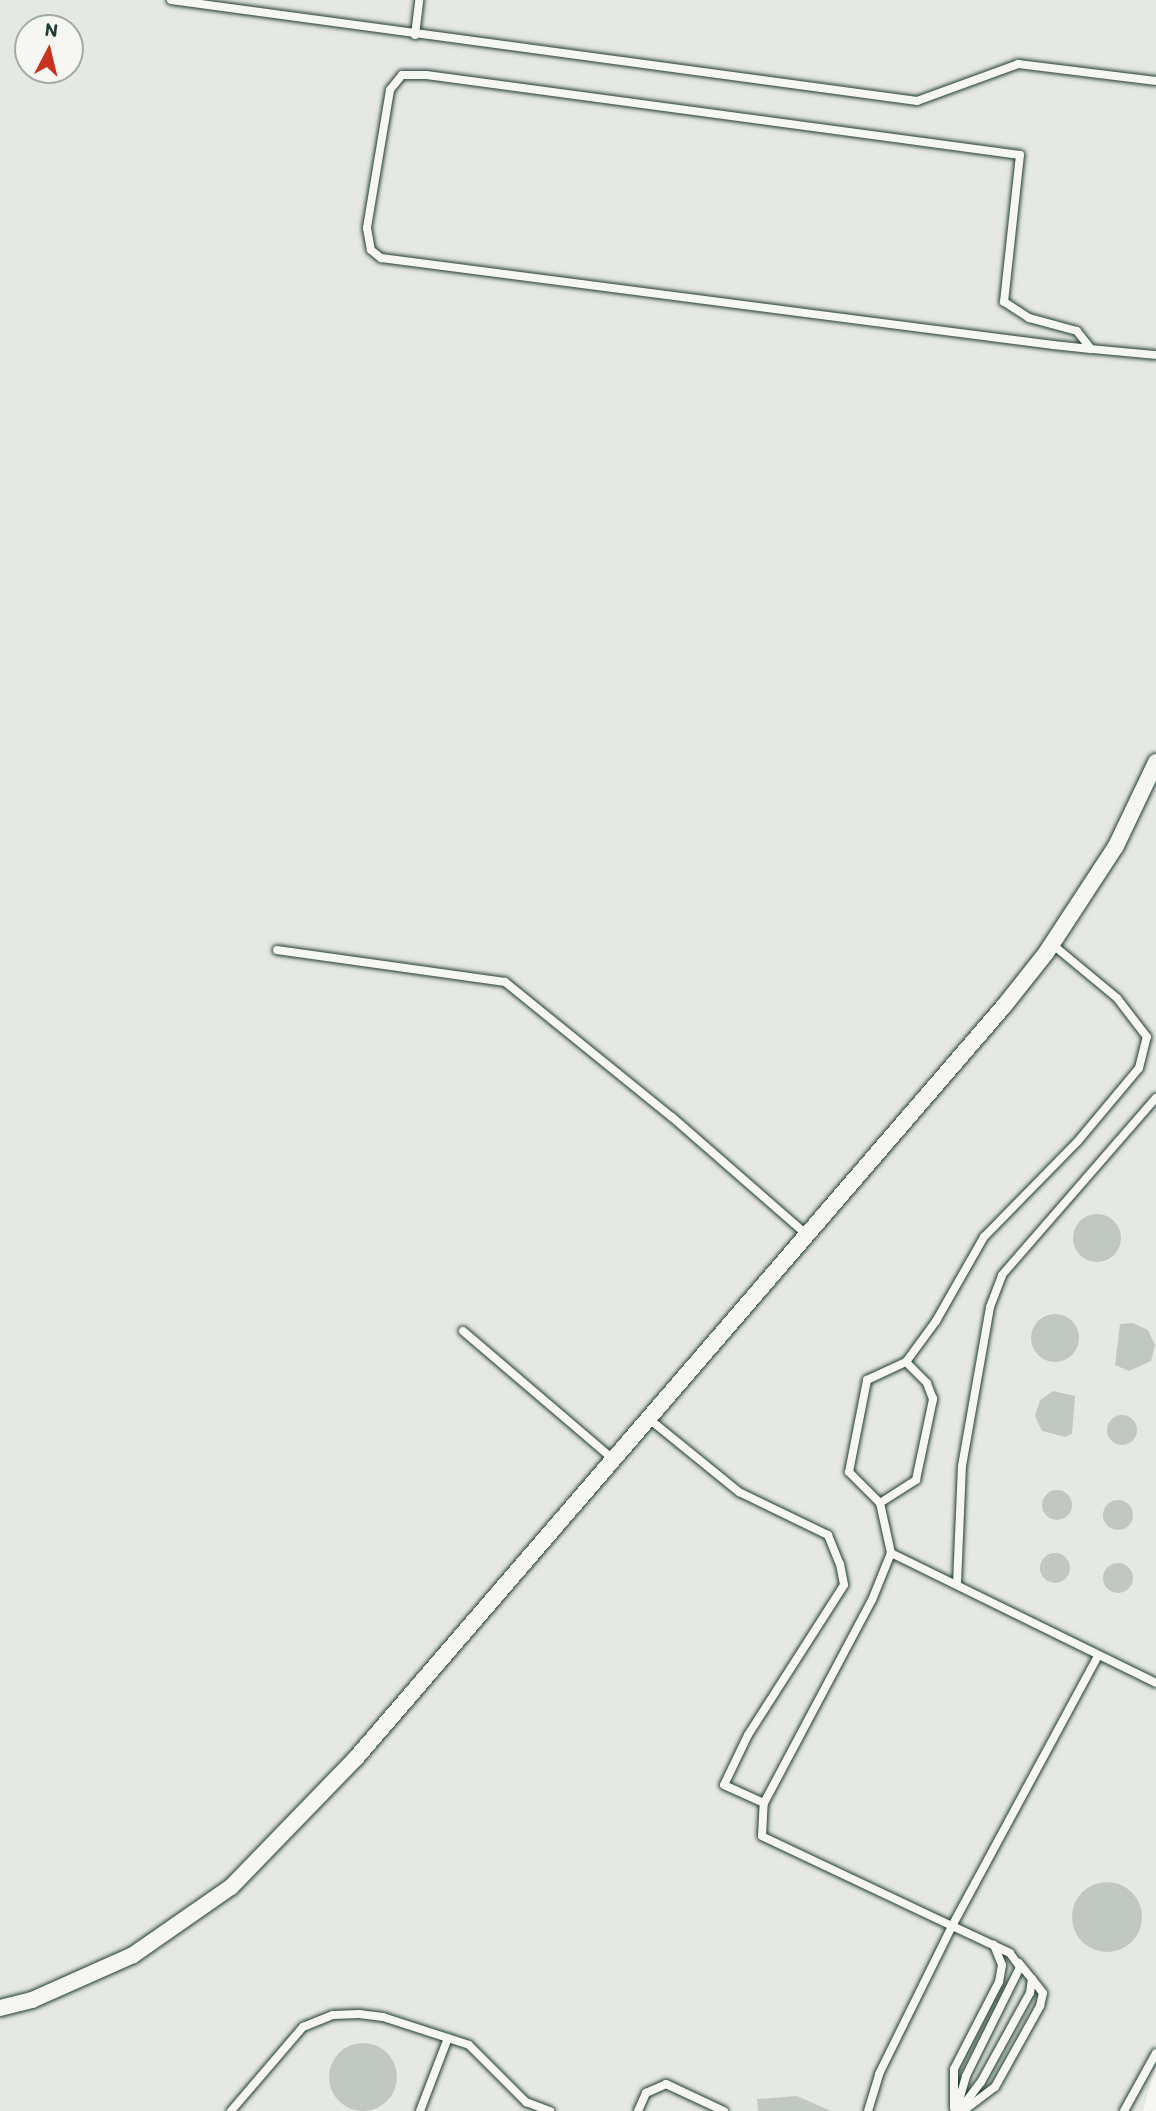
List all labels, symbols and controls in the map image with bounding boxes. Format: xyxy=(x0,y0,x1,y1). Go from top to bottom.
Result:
north arrow xyxy=(14,14,84,84)
text: N xyxy=(44,17,59,42)

